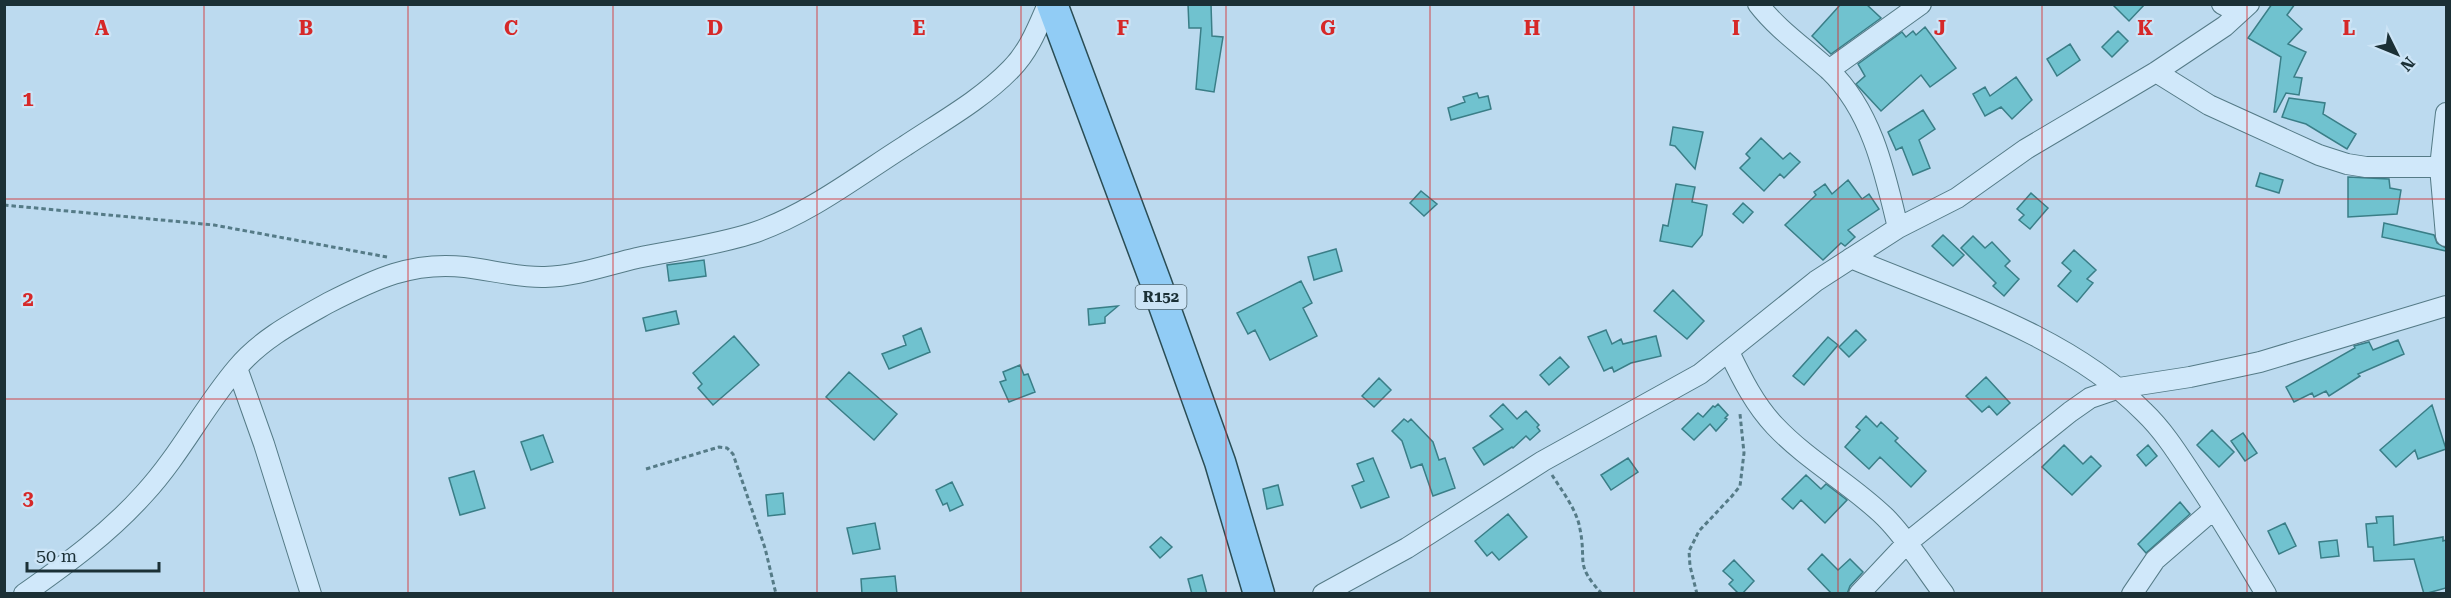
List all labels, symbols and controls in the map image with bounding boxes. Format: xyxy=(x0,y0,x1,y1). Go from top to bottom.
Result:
text: A xyxy=(95,16,110,40)
text: B xyxy=(299,16,313,40)
text: C xyxy=(504,16,518,40)
text: D xyxy=(707,16,723,40)
text: E xyxy=(913,16,926,40)
text: F xyxy=(1117,16,1129,40)
text: G xyxy=(1320,16,1336,40)
text: H xyxy=(1524,16,1540,40)
text: I xyxy=(1732,16,1740,40)
text: J xyxy=(1934,16,1946,40)
text: K xyxy=(2137,16,2153,40)
text: L xyxy=(2343,16,2356,40)
north arrow xyxy=(2367,24,2427,84)
text: N xyxy=(2396,53,2419,75)
text: 1 xyxy=(22,87,34,111)
road number: R152 xyxy=(1136,285,1186,309)
text: 2 xyxy=(22,287,34,311)
text: 3 xyxy=(22,486,34,510)
scale bar xyxy=(27,535,159,573)
text: 50 m xyxy=(36,545,77,566)

